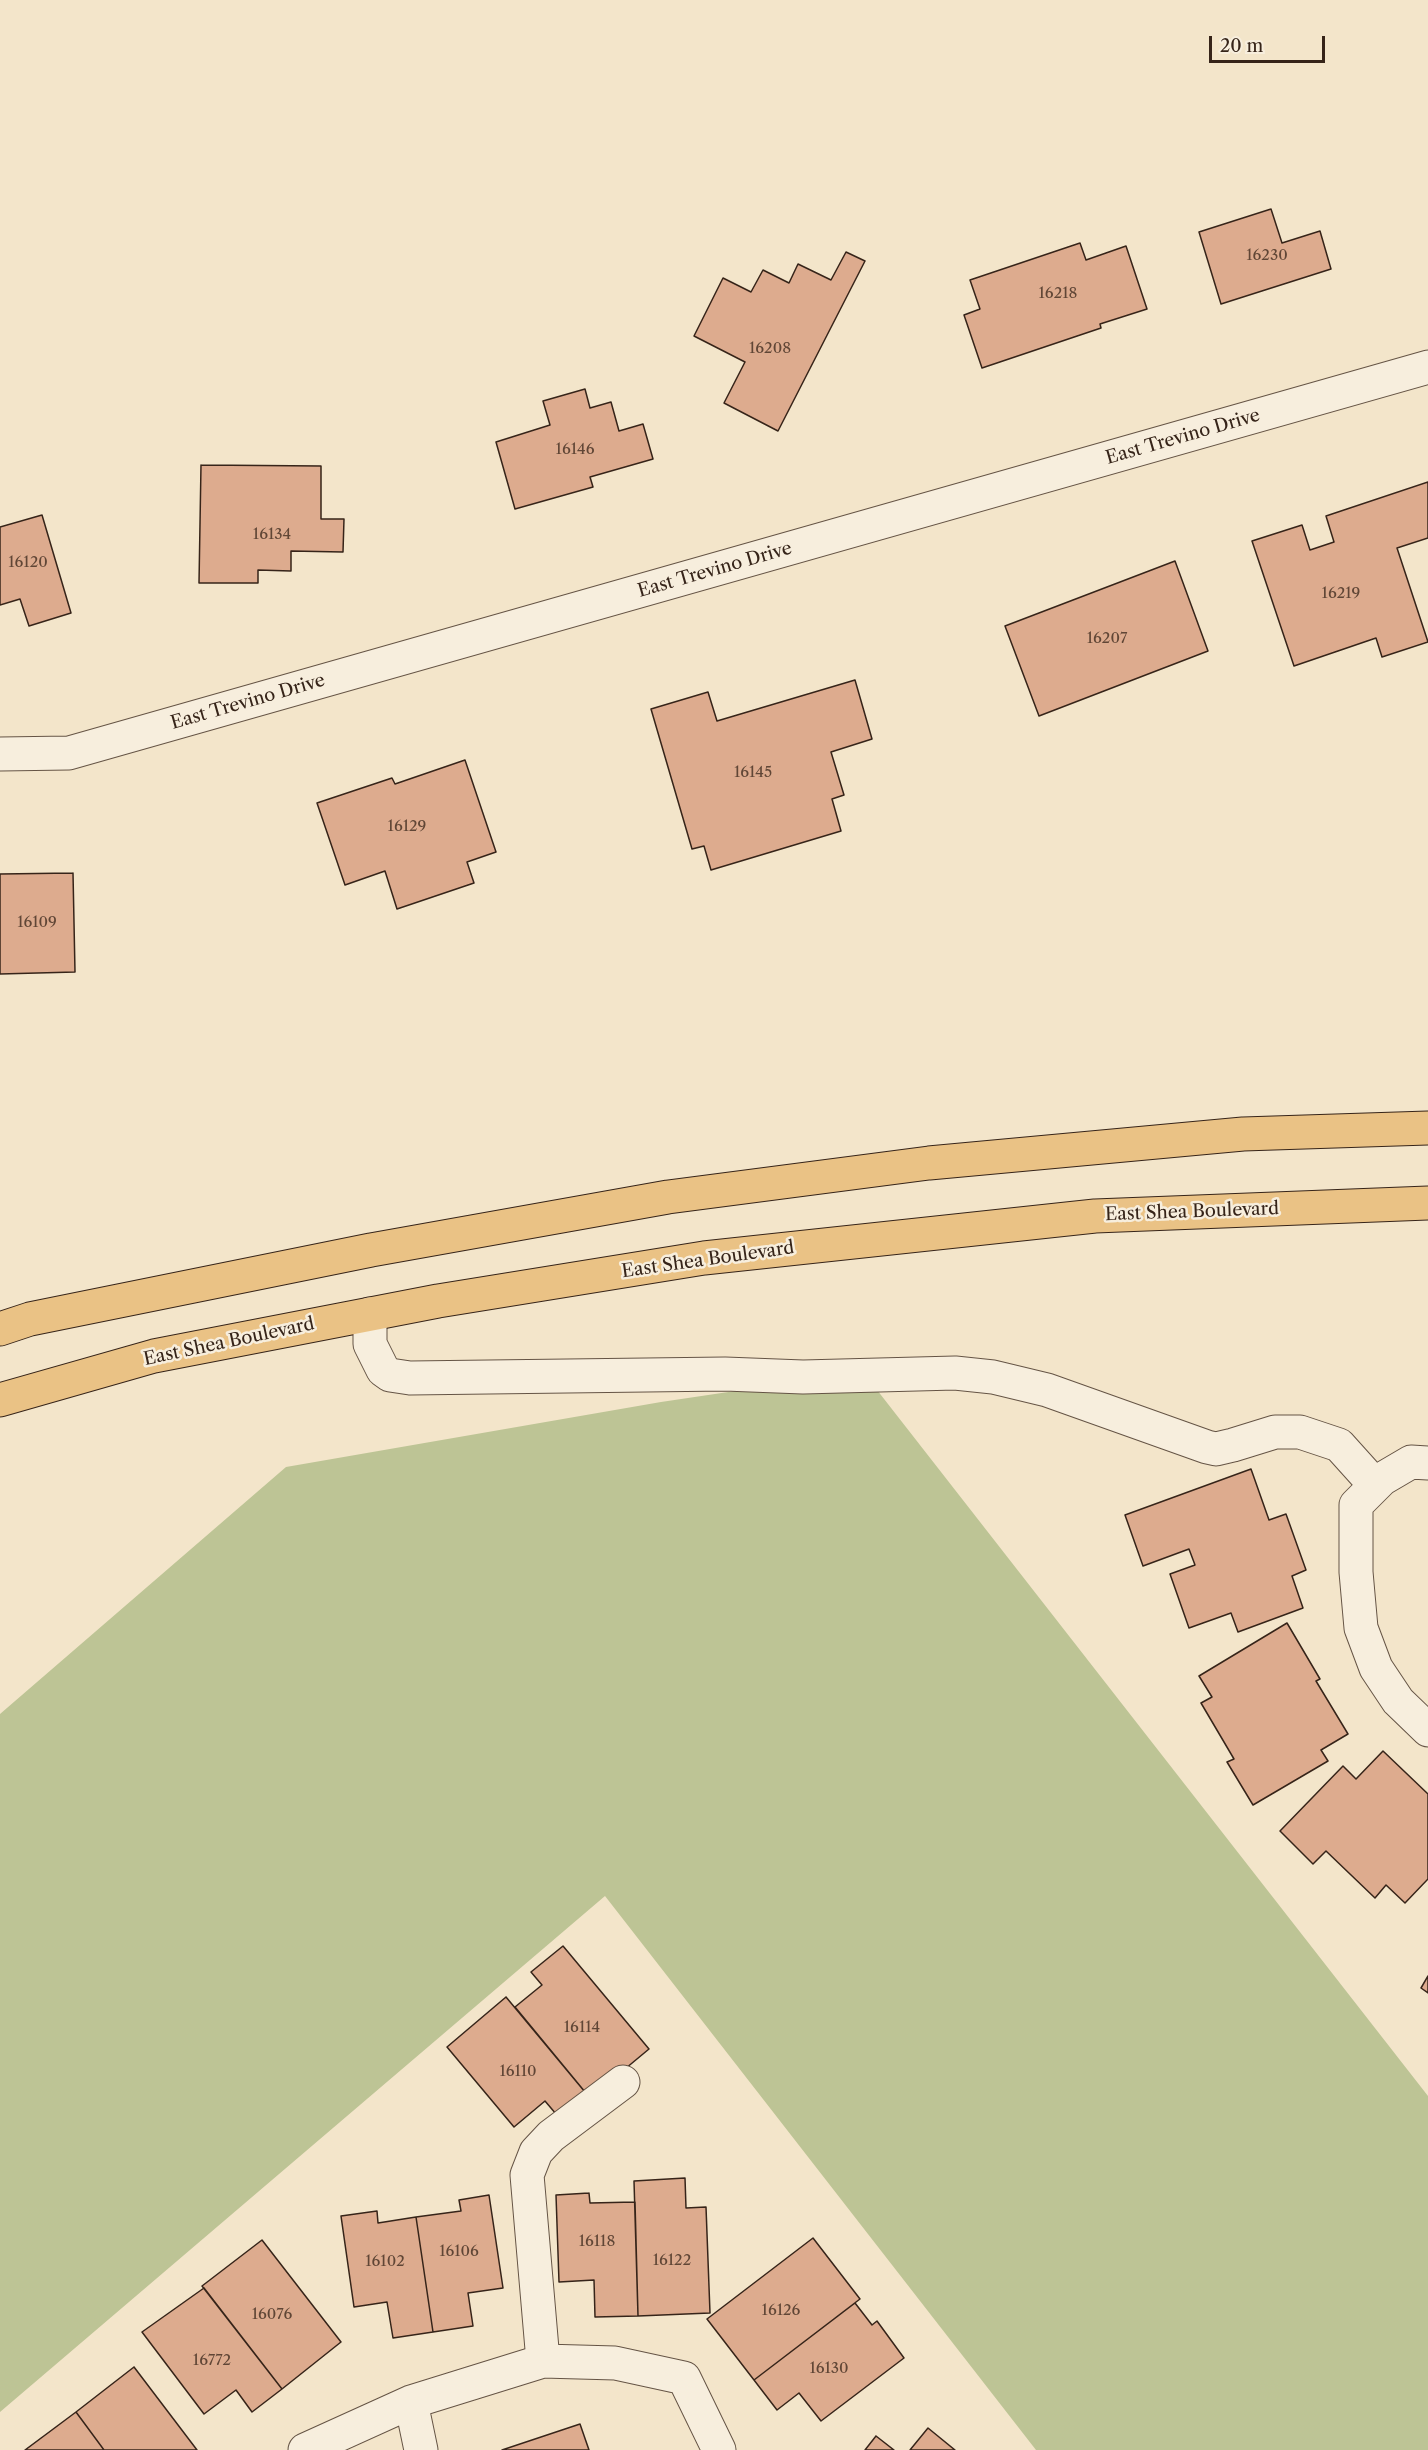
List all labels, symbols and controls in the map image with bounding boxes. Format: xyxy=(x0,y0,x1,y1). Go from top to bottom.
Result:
scale bar xyxy=(1212,24,1328,62)
text: 20 m xyxy=(1220,35,1263,57)
house number: 16230 xyxy=(1246,247,1288,265)
house number: 16218 xyxy=(1039,285,1077,303)
house number: 16208 xyxy=(749,340,791,358)
street label: East Trevino Drive xyxy=(1103,405,1263,469)
house number: 16146 xyxy=(556,441,594,459)
house number: 16134 xyxy=(253,526,291,544)
street label: East Trevino Drive xyxy=(635,538,795,602)
house number: 16120 xyxy=(8,554,48,572)
house number: 16219 xyxy=(1322,585,1360,603)
house number: 16207 xyxy=(1087,630,1127,648)
street label: East Trevino Drive xyxy=(168,670,328,734)
house number: 16145 xyxy=(734,764,772,782)
house number: 16129 xyxy=(388,818,426,836)
house number: 16109 xyxy=(17,914,57,932)
street label: East Shea Boulevard xyxy=(1105,1198,1279,1226)
street label: East Shea Boulevard xyxy=(620,1237,796,1283)
street label: East Shea Boulevard xyxy=(142,1313,316,1371)
house number: 16114 xyxy=(564,2019,600,2037)
house number: 16110 xyxy=(499,2063,537,2081)
house number: 16118 xyxy=(579,2233,615,2251)
house number: 16106 xyxy=(439,2243,479,2261)
house number: 16122 xyxy=(653,2252,691,2270)
house number: 16102 xyxy=(365,2253,405,2271)
house number: 16126 xyxy=(762,2302,800,2320)
house number: 16076 xyxy=(252,2306,292,2324)
house number: 16772 xyxy=(193,2352,231,2370)
house number: 16130 xyxy=(809,2360,849,2378)

